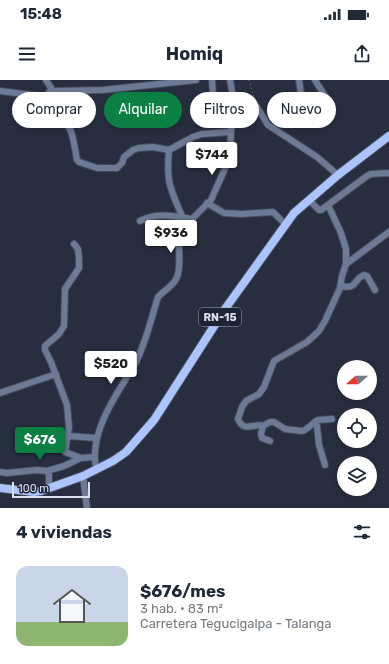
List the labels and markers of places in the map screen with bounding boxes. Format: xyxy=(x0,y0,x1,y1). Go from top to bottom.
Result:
pin: $744 xyxy=(188,142,236,176)
pin: $936 xyxy=(147,220,195,254)
pin: $520 xyxy=(87,351,135,385)
pin: $676 xyxy=(16,427,64,461)

